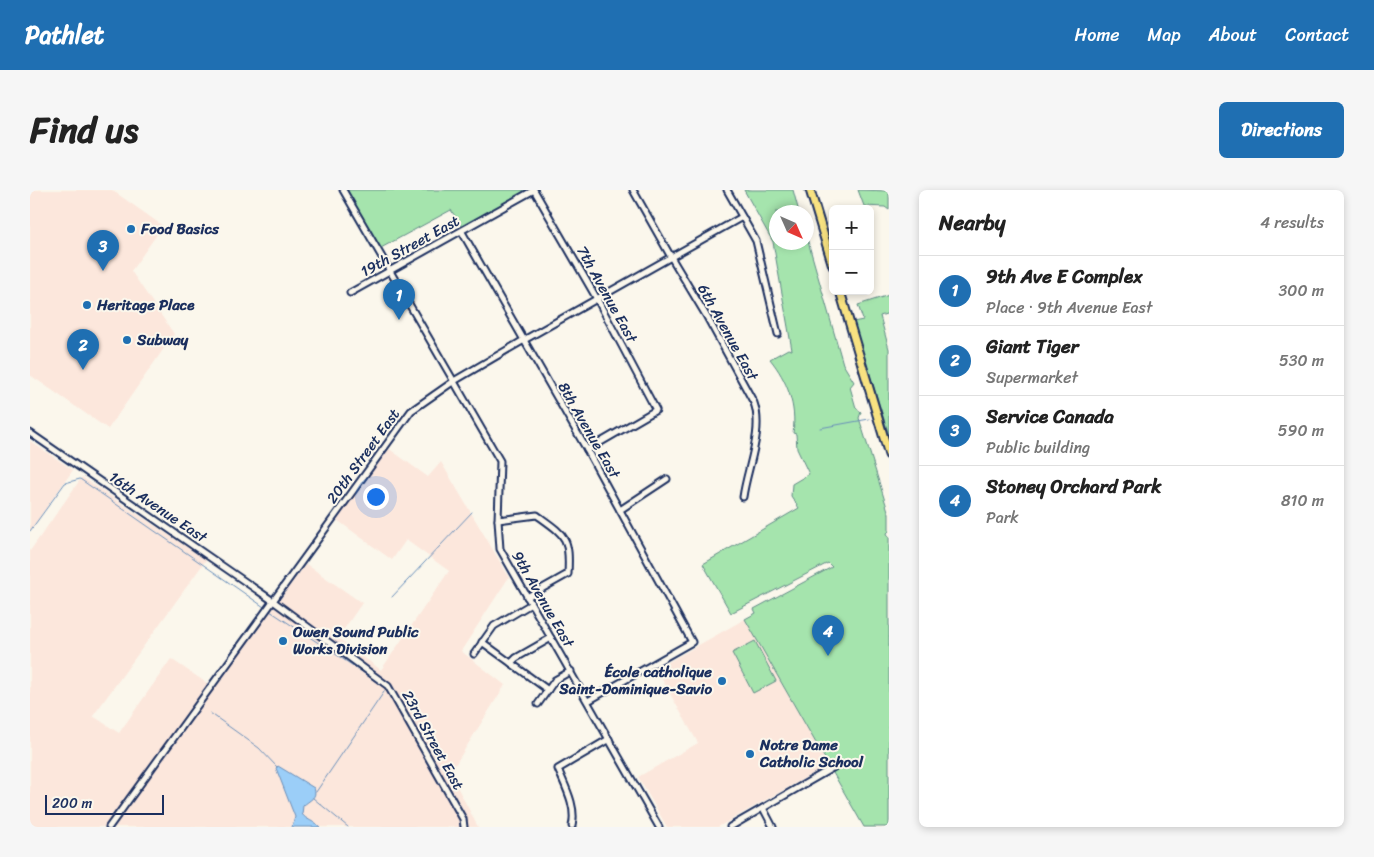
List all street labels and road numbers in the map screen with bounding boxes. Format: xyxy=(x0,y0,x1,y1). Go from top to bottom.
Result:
street label: 19th Street East xyxy=(356,208,465,284)
street label: 7th Avenue East xyxy=(570,241,645,348)
street label: 6th Avenue East xyxy=(691,279,766,386)
street label: 8th Avenue East xyxy=(551,377,628,484)
street label: 20th Street East xyxy=(319,402,407,509)
street label: 16th Avenue East xyxy=(104,464,213,550)
street label: 9th Avenue East xyxy=(505,546,582,653)
street label: 23rd Street East xyxy=(395,685,471,795)

